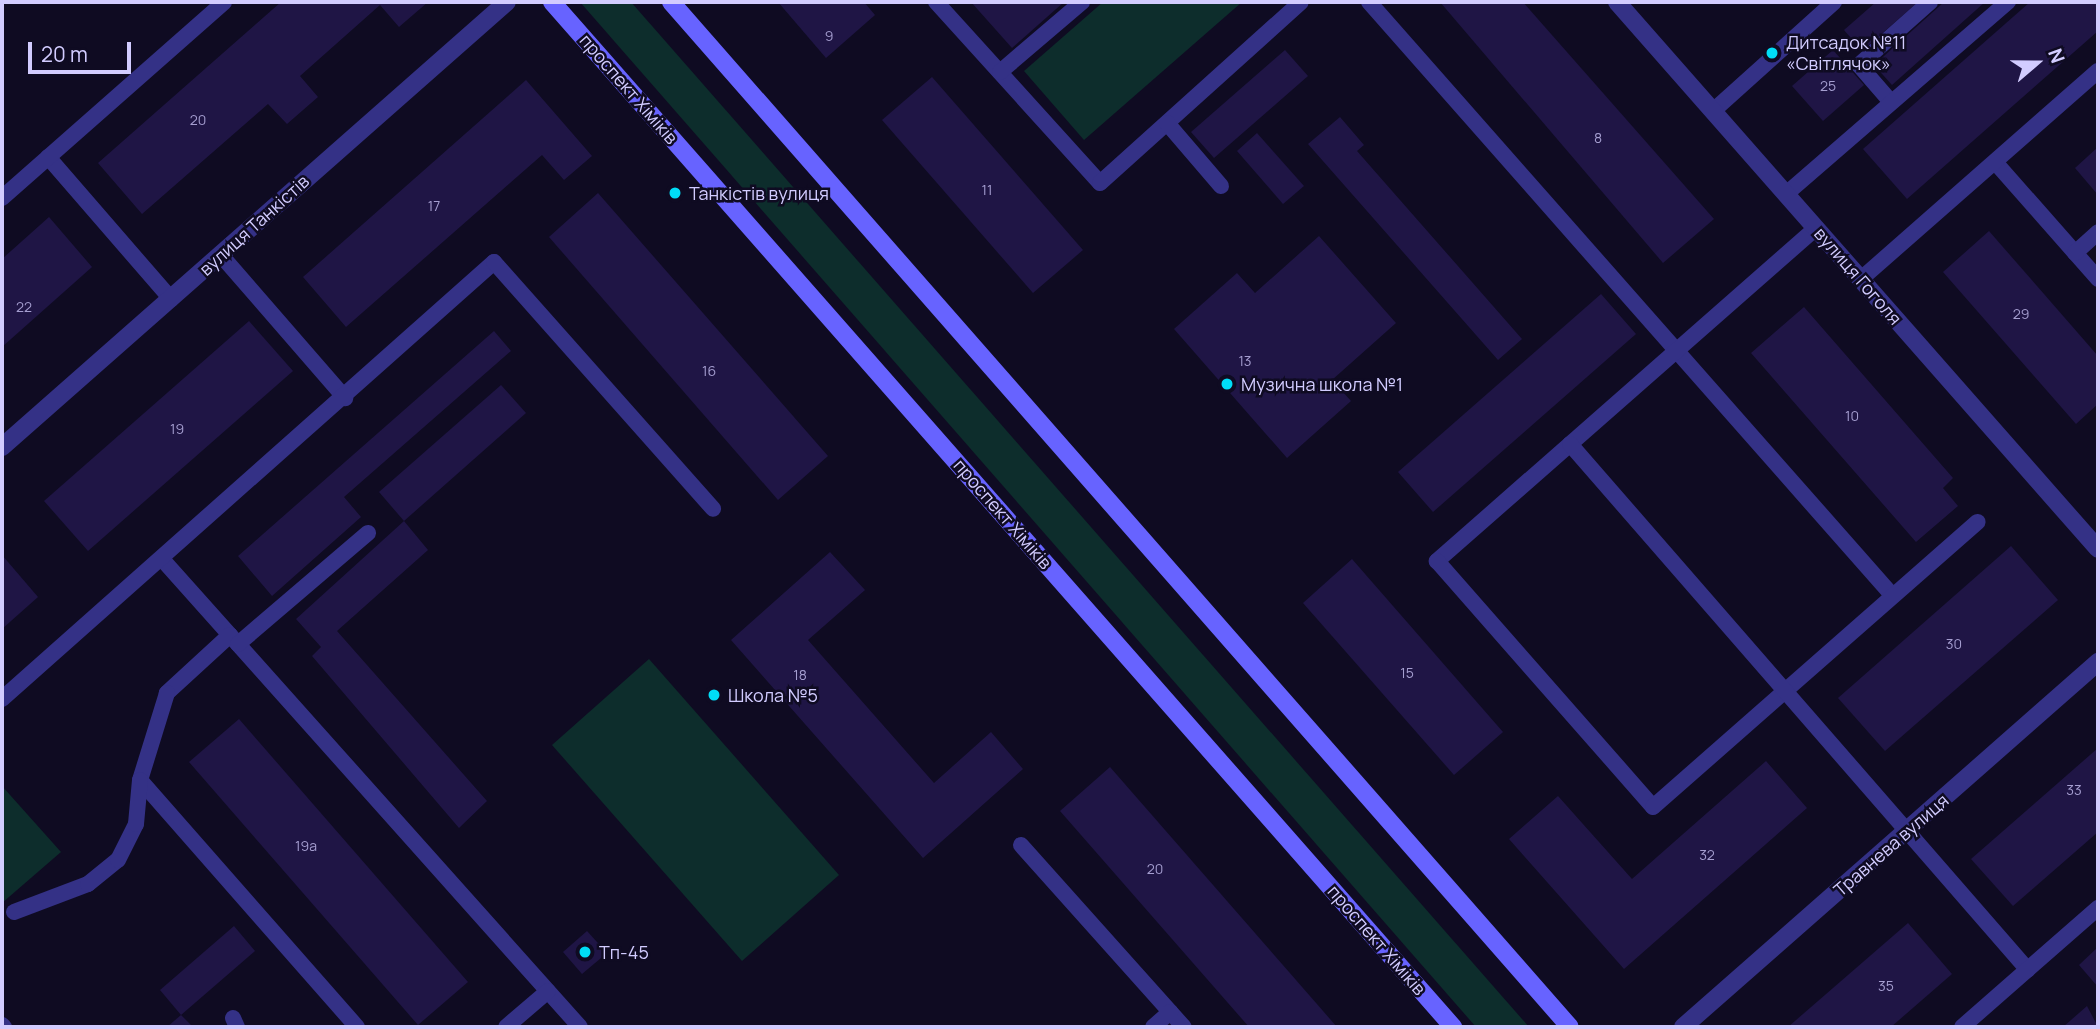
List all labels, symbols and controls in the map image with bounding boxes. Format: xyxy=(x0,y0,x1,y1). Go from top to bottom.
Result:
scale bar xyxy=(32,28,135,72)
house number: 9 xyxy=(825,28,833,44)
north arrow xyxy=(2002,28,2072,98)
street label: проспект Хіміків xyxy=(575,30,683,148)
place label: Дитсадок №11 «Світлячок» xyxy=(1786,32,1906,74)
text: 20 m xyxy=(41,40,88,68)
marker: Дитсадок №11 «Світлячок» xyxy=(1764,45,1780,61)
text: N xyxy=(2042,45,2071,67)
house number: 25 xyxy=(1820,78,1836,94)
house number: 20 xyxy=(190,112,206,128)
house number: 8 xyxy=(1594,130,1602,146)
street label: вулиця Танкістів xyxy=(195,170,313,280)
place label: Танкістів вулиця xyxy=(689,182,829,204)
house number: 11 xyxy=(982,182,992,198)
marker: Танкістів вулиця xyxy=(667,185,683,201)
house number: 17 xyxy=(428,198,440,214)
street label: вулиця Гоголя xyxy=(1810,223,1906,329)
house number: 22 xyxy=(16,299,32,315)
house number: 29 xyxy=(2013,306,2029,322)
house number: 13 xyxy=(1238,353,1252,369)
house number: 16 xyxy=(702,363,716,379)
place label: Музична школа №1 xyxy=(1241,373,1403,395)
marker: Музична школа №1 xyxy=(1219,376,1235,392)
house number: 10 xyxy=(1845,408,1859,424)
house number: 19 xyxy=(170,421,184,437)
street label: проспект Хіміків xyxy=(949,455,1057,573)
house number: 30 xyxy=(1946,636,1962,652)
house number: 15 xyxy=(1400,665,1414,681)
house number: 18 xyxy=(793,667,807,683)
place label: Школа №5 xyxy=(728,684,818,706)
marker: Школа №5 xyxy=(706,687,722,703)
house number: 33 xyxy=(2066,782,2082,798)
street label: Травнева вулиця xyxy=(1829,789,1953,901)
house number: 19а xyxy=(295,838,317,854)
house number: 32 xyxy=(1699,847,1715,863)
house number: 20 xyxy=(1147,861,1163,877)
street label: проспект Хіміків xyxy=(1323,881,1431,999)
place label: Тп-45 xyxy=(599,941,649,963)
marker: Тп-45 xyxy=(577,944,593,960)
house number: 35 xyxy=(1878,978,1894,994)

